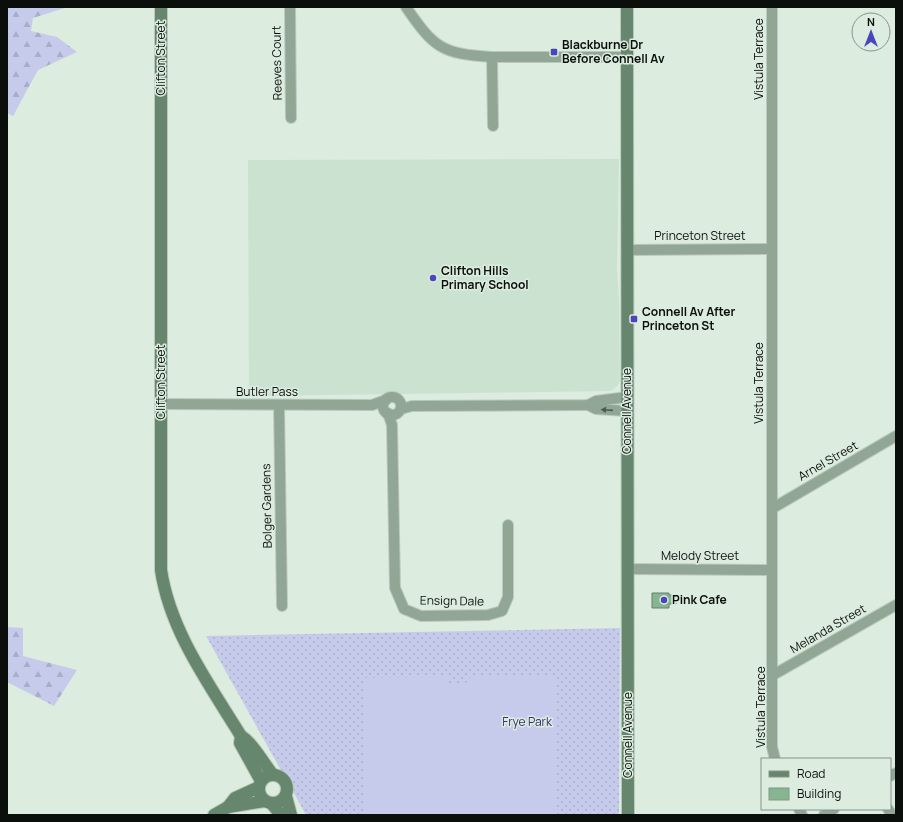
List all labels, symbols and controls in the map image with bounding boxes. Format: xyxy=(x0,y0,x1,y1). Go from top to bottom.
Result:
north arrow xyxy=(851,12,891,52)
text: N xyxy=(867,14,875,29)
street label: Vistula Terrace xyxy=(750,18,767,100)
street label: Clifton Street xyxy=(152,20,169,95)
street label: Reeves Court xyxy=(267,25,286,101)
place label: Blackburne Dr Before Connell Av xyxy=(562,36,665,67)
marker: Blackburne Dr Before Connell Av xyxy=(549,47,559,57)
street label: Princeton Street xyxy=(654,227,746,244)
place label: Clifton Hills Primary School xyxy=(441,262,529,293)
marker: Clifton Hills Primary School xyxy=(428,273,438,283)
place label: Connell Av After Princeton St xyxy=(642,303,736,334)
marker: Connell Av After Princeton St xyxy=(629,314,639,324)
street label: Vistula Terrace xyxy=(750,342,767,424)
street label: Clifton Street xyxy=(152,344,169,419)
street label: Connell Avenue xyxy=(618,368,635,454)
street label: Butler Pass xyxy=(236,383,298,400)
one-way arrow xyxy=(600,407,613,413)
street label: Arnel Street xyxy=(795,436,861,485)
street label: Bolger Gardens xyxy=(257,463,276,549)
street label: Melody Street xyxy=(661,547,739,564)
street label: Ensign Dale xyxy=(420,591,484,610)
place label: Pink Cafe xyxy=(672,591,727,608)
marker: Pink Cafe xyxy=(659,595,669,605)
street label: Melanda Street xyxy=(787,600,869,657)
street label: Vistula Terrace xyxy=(752,666,769,748)
street label: Connell Avenue xyxy=(619,692,636,778)
park label: Frye Park xyxy=(502,713,553,730)
legend xyxy=(761,758,891,810)
text: Road xyxy=(797,765,825,782)
text: Building xyxy=(797,785,841,802)

